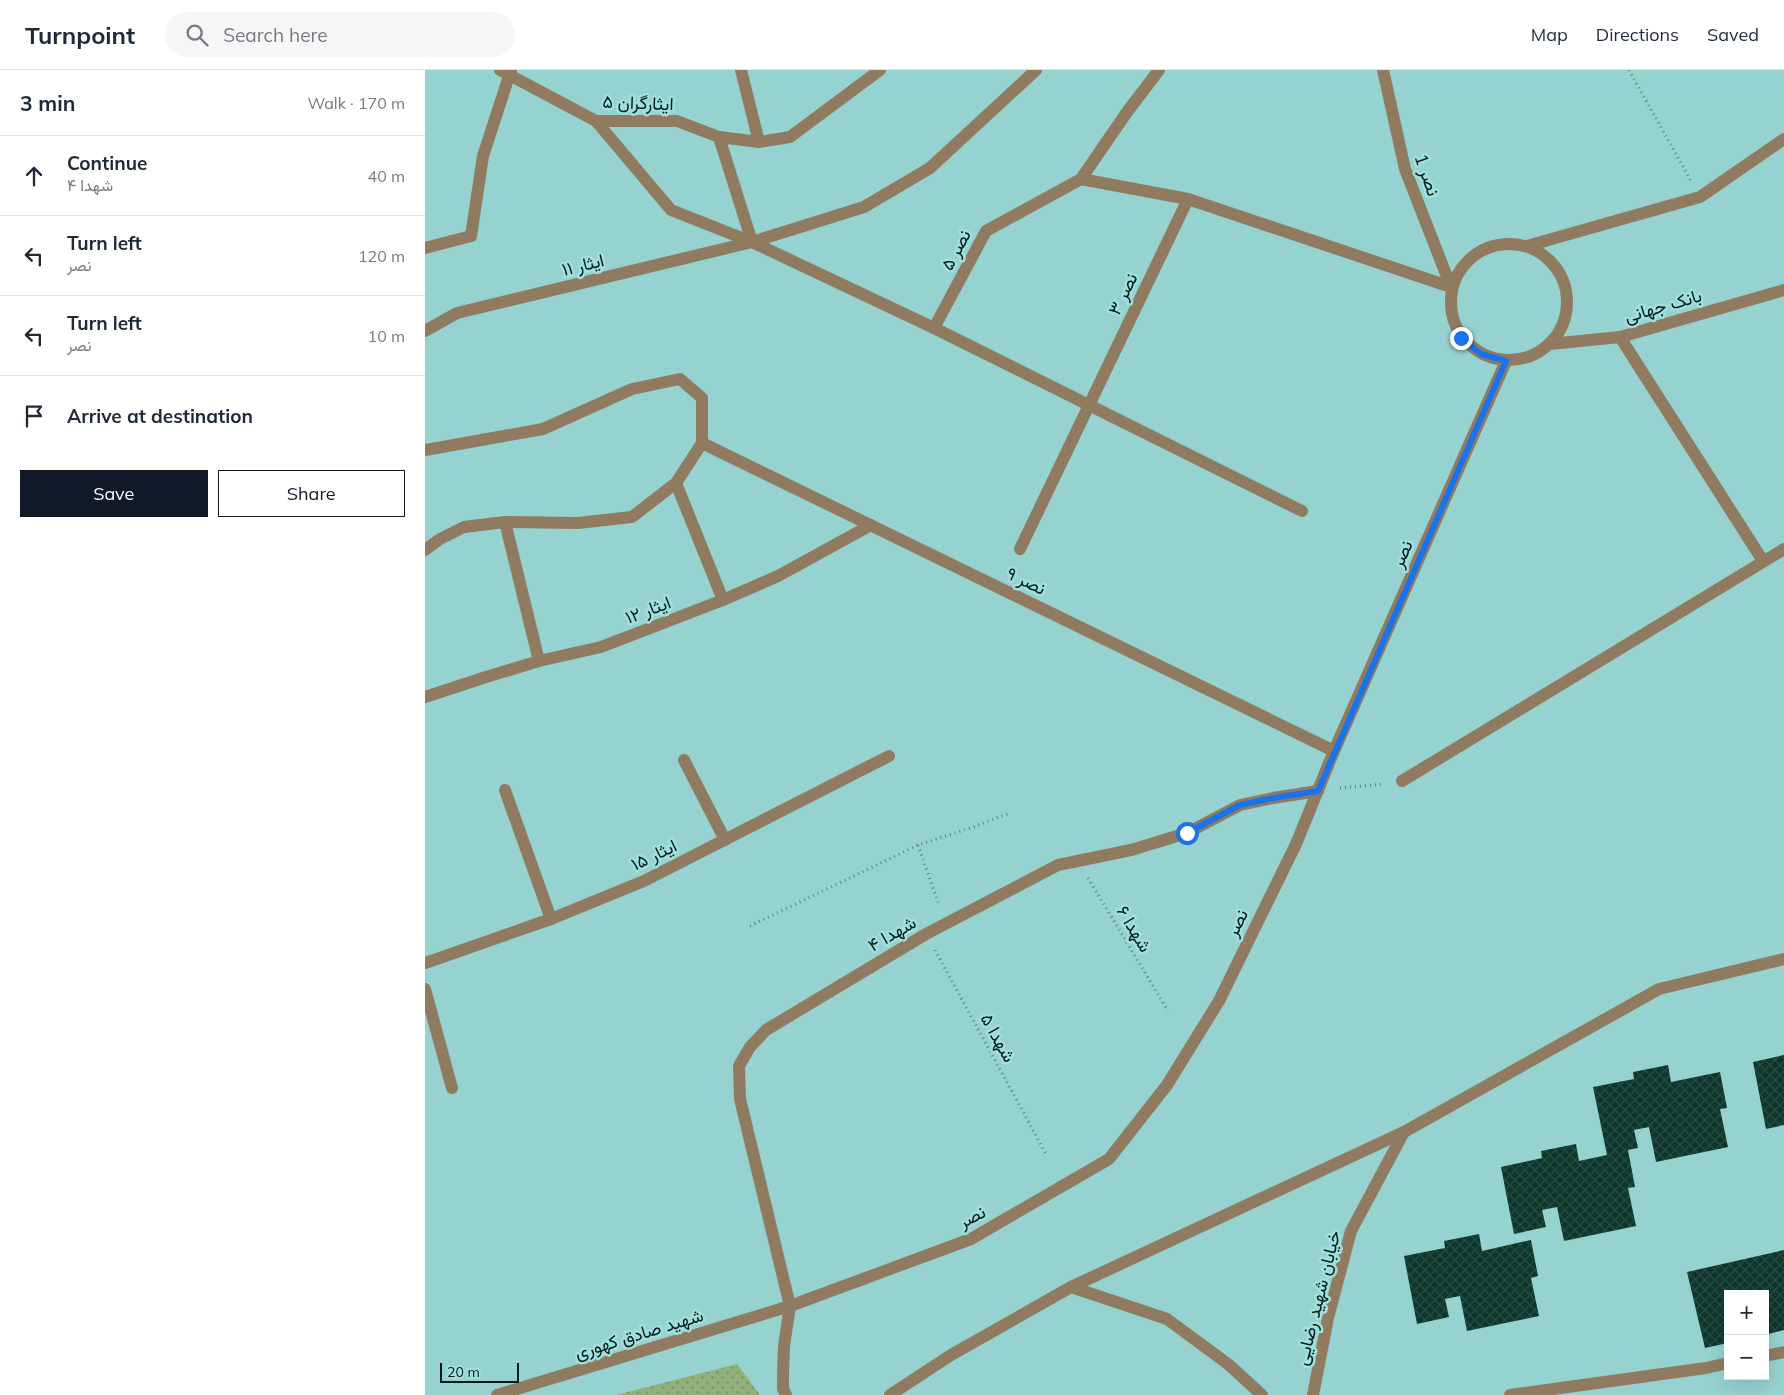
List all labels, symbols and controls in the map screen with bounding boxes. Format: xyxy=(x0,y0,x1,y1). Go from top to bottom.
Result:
search box xyxy=(165,12,515,57)
text: Turnpoint xyxy=(25,20,135,50)
icon: search xyxy=(183,21,211,49)
text: Search here xyxy=(223,23,328,47)
text: Map xyxy=(1531,23,1568,46)
text: Directions xyxy=(1596,23,1679,46)
text: Saved xyxy=(1707,23,1759,46)
text: 3 min xyxy=(20,90,75,116)
street label: ایثارگران ۵ xyxy=(602,90,674,115)
text: Walk · 170 m xyxy=(307,93,405,113)
text: Continue xyxy=(67,151,147,175)
street label: نصر 1 xyxy=(1410,151,1445,199)
icon: ahead xyxy=(20,162,48,190)
text: 40 m xyxy=(368,166,405,186)
text: شهدا ۴ xyxy=(67,175,113,195)
street label: نصر ۵ xyxy=(935,225,976,274)
text: Turn left xyxy=(67,231,142,255)
icon: left xyxy=(20,242,48,270)
text: 120 m xyxy=(358,246,405,266)
street label: ایثار ۱۱ xyxy=(559,248,606,281)
text: نصر xyxy=(67,255,92,275)
street label: نصر ۳ xyxy=(1103,269,1143,319)
street label: بانک جهانی xyxy=(1622,284,1704,328)
text: Turn left xyxy=(67,311,142,335)
icon: left xyxy=(20,322,48,350)
text: 10 m xyxy=(368,326,405,346)
route end xyxy=(1450,327,1473,350)
text: نصر xyxy=(67,335,92,355)
icon: arrive xyxy=(20,402,48,430)
text: Arrive at destination xyxy=(67,404,253,428)
button: Save xyxy=(20,470,208,517)
button: Share xyxy=(218,470,405,517)
street label: نصر xyxy=(1385,537,1418,572)
street label: نصر ۹ xyxy=(1003,561,1050,600)
street label: ایثار ۱۲ xyxy=(622,590,674,629)
route start xyxy=(1176,822,1199,845)
street label: ایثار ۱۵ xyxy=(627,834,680,875)
street label: شهدا ۶ xyxy=(1112,901,1157,956)
street label: نصر xyxy=(1220,905,1253,941)
street label: شهدا ۴ xyxy=(864,911,920,957)
street label: شهدا ۵ xyxy=(976,1009,1021,1066)
street label: نصر xyxy=(953,1200,989,1234)
street label: خیابان شهید رضایی xyxy=(1290,1228,1345,1368)
map controls xyxy=(1724,1290,1769,1380)
button: + xyxy=(1724,1290,1769,1335)
street label: شهید صادق کهوری xyxy=(572,1303,706,1364)
button: − xyxy=(1724,1335,1769,1380)
scale bar xyxy=(440,1360,519,1383)
text: 20 m xyxy=(447,1363,480,1381)

